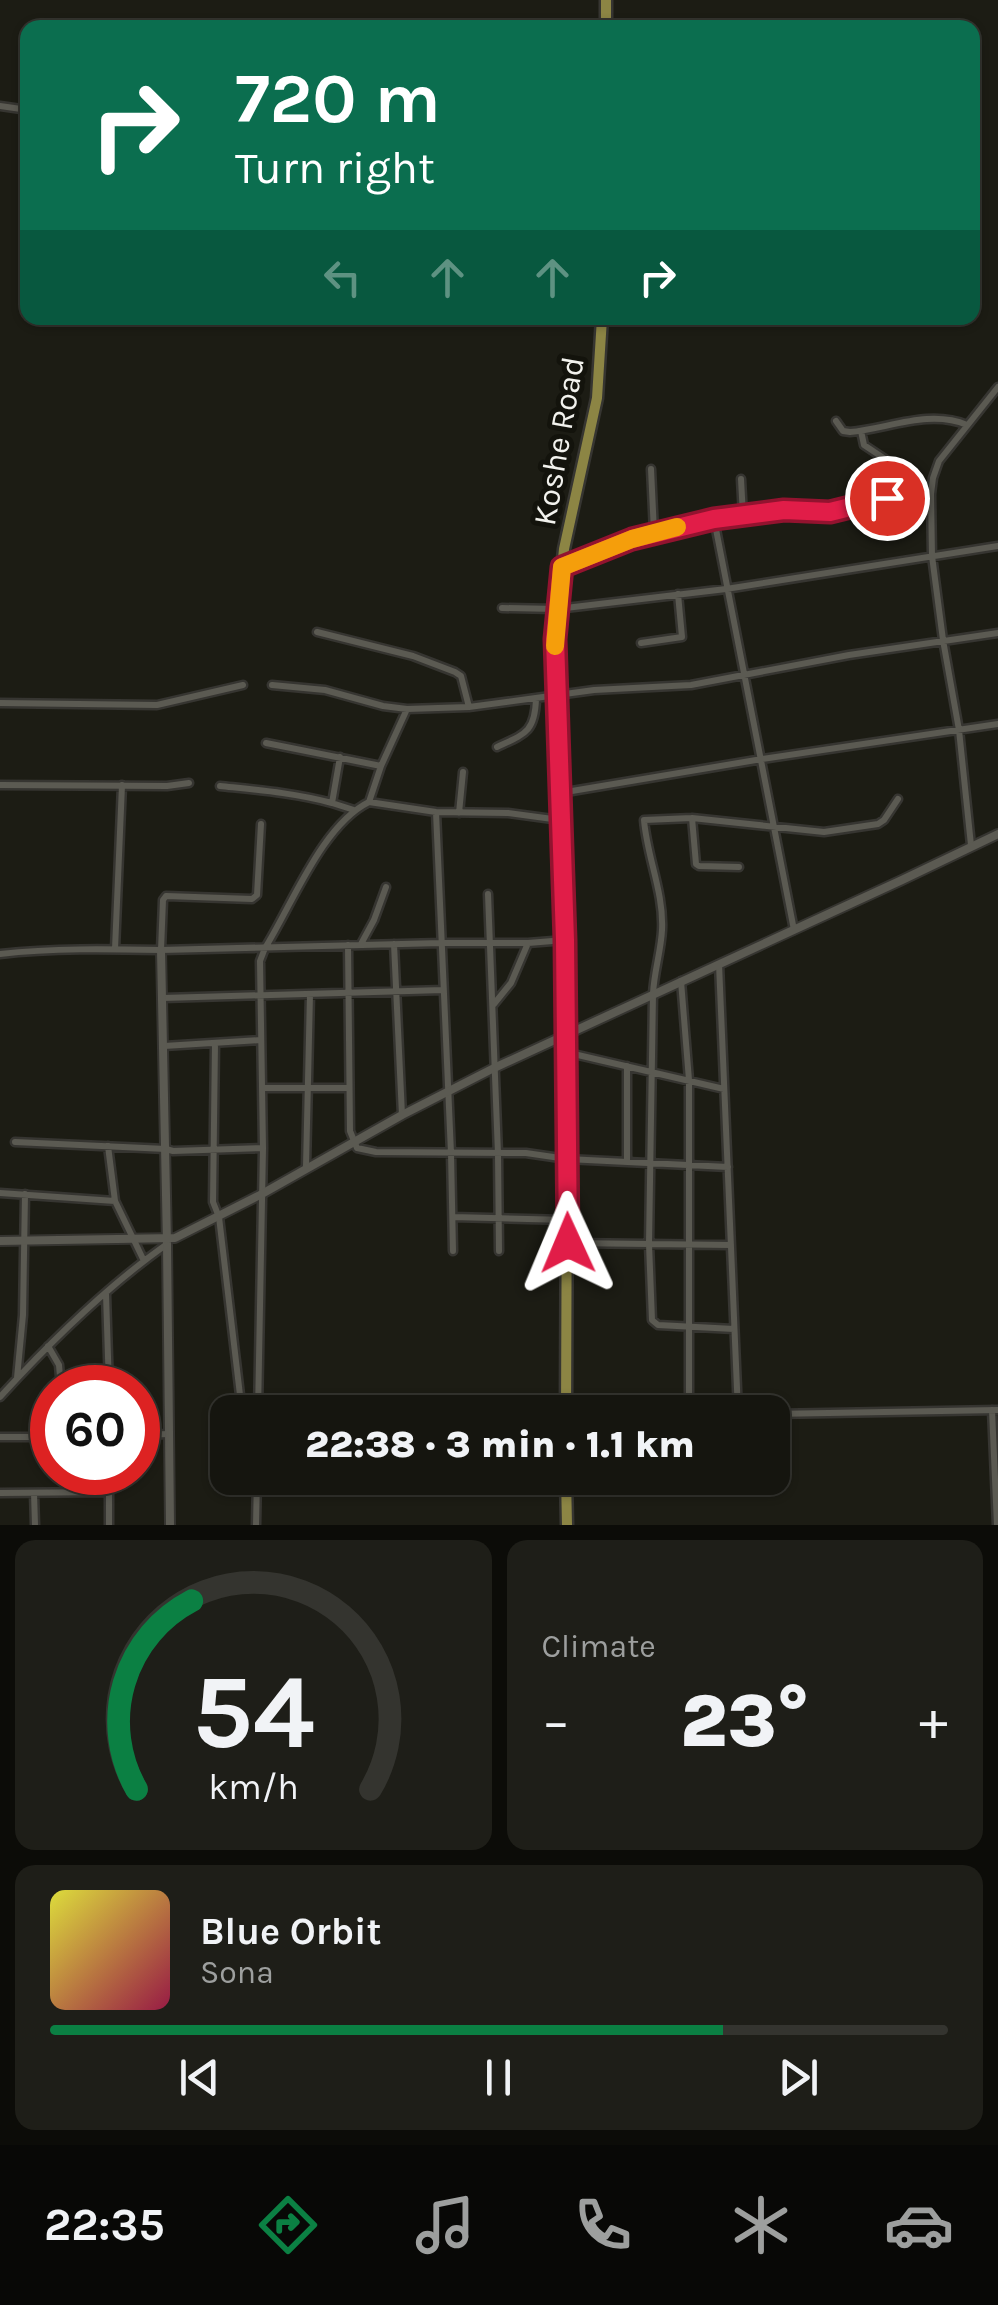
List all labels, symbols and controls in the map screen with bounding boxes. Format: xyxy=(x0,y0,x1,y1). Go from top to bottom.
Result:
text: 720 m xyxy=(235,58,441,140)
icon: right xyxy=(70,60,200,190)
text: Turn right xyxy=(235,142,435,194)
icon: left xyxy=(315,250,370,305)
icon: ahead xyxy=(420,250,475,305)
icon: ahead xyxy=(525,250,580,305)
icon: right xyxy=(630,250,685,305)
street label: Koshe Road xyxy=(526,354,592,528)
pin xyxy=(845,456,930,541)
icon: arrive xyxy=(860,471,915,526)
position arrow xyxy=(516,1191,620,1295)
speed limit sign: 60 xyxy=(30,1365,160,1495)
text: 22:38 · 3 min · 1.1 km xyxy=(305,1422,695,1467)
text: Climate xyxy=(542,1628,656,1665)
text: 54 xyxy=(192,1652,314,1773)
text: 23° xyxy=(680,1677,809,1765)
text: − xyxy=(542,1689,570,1753)
text: + xyxy=(919,1689,948,1753)
text: km/h xyxy=(208,1766,299,1808)
text: Blue Orbit xyxy=(200,1909,381,1954)
text: Sona xyxy=(200,1954,274,1991)
icon: previous xyxy=(172,2050,227,2105)
icon: pause xyxy=(471,2050,526,2105)
icon: next xyxy=(771,2050,826,2105)
icon: directions xyxy=(253,2190,323,2260)
icon: music xyxy=(410,2190,480,2260)
icon: phone xyxy=(568,2190,638,2260)
icon: climate xyxy=(726,2190,796,2260)
icon: car xyxy=(884,2190,954,2260)
text: 22:35 xyxy=(44,2199,165,2251)

